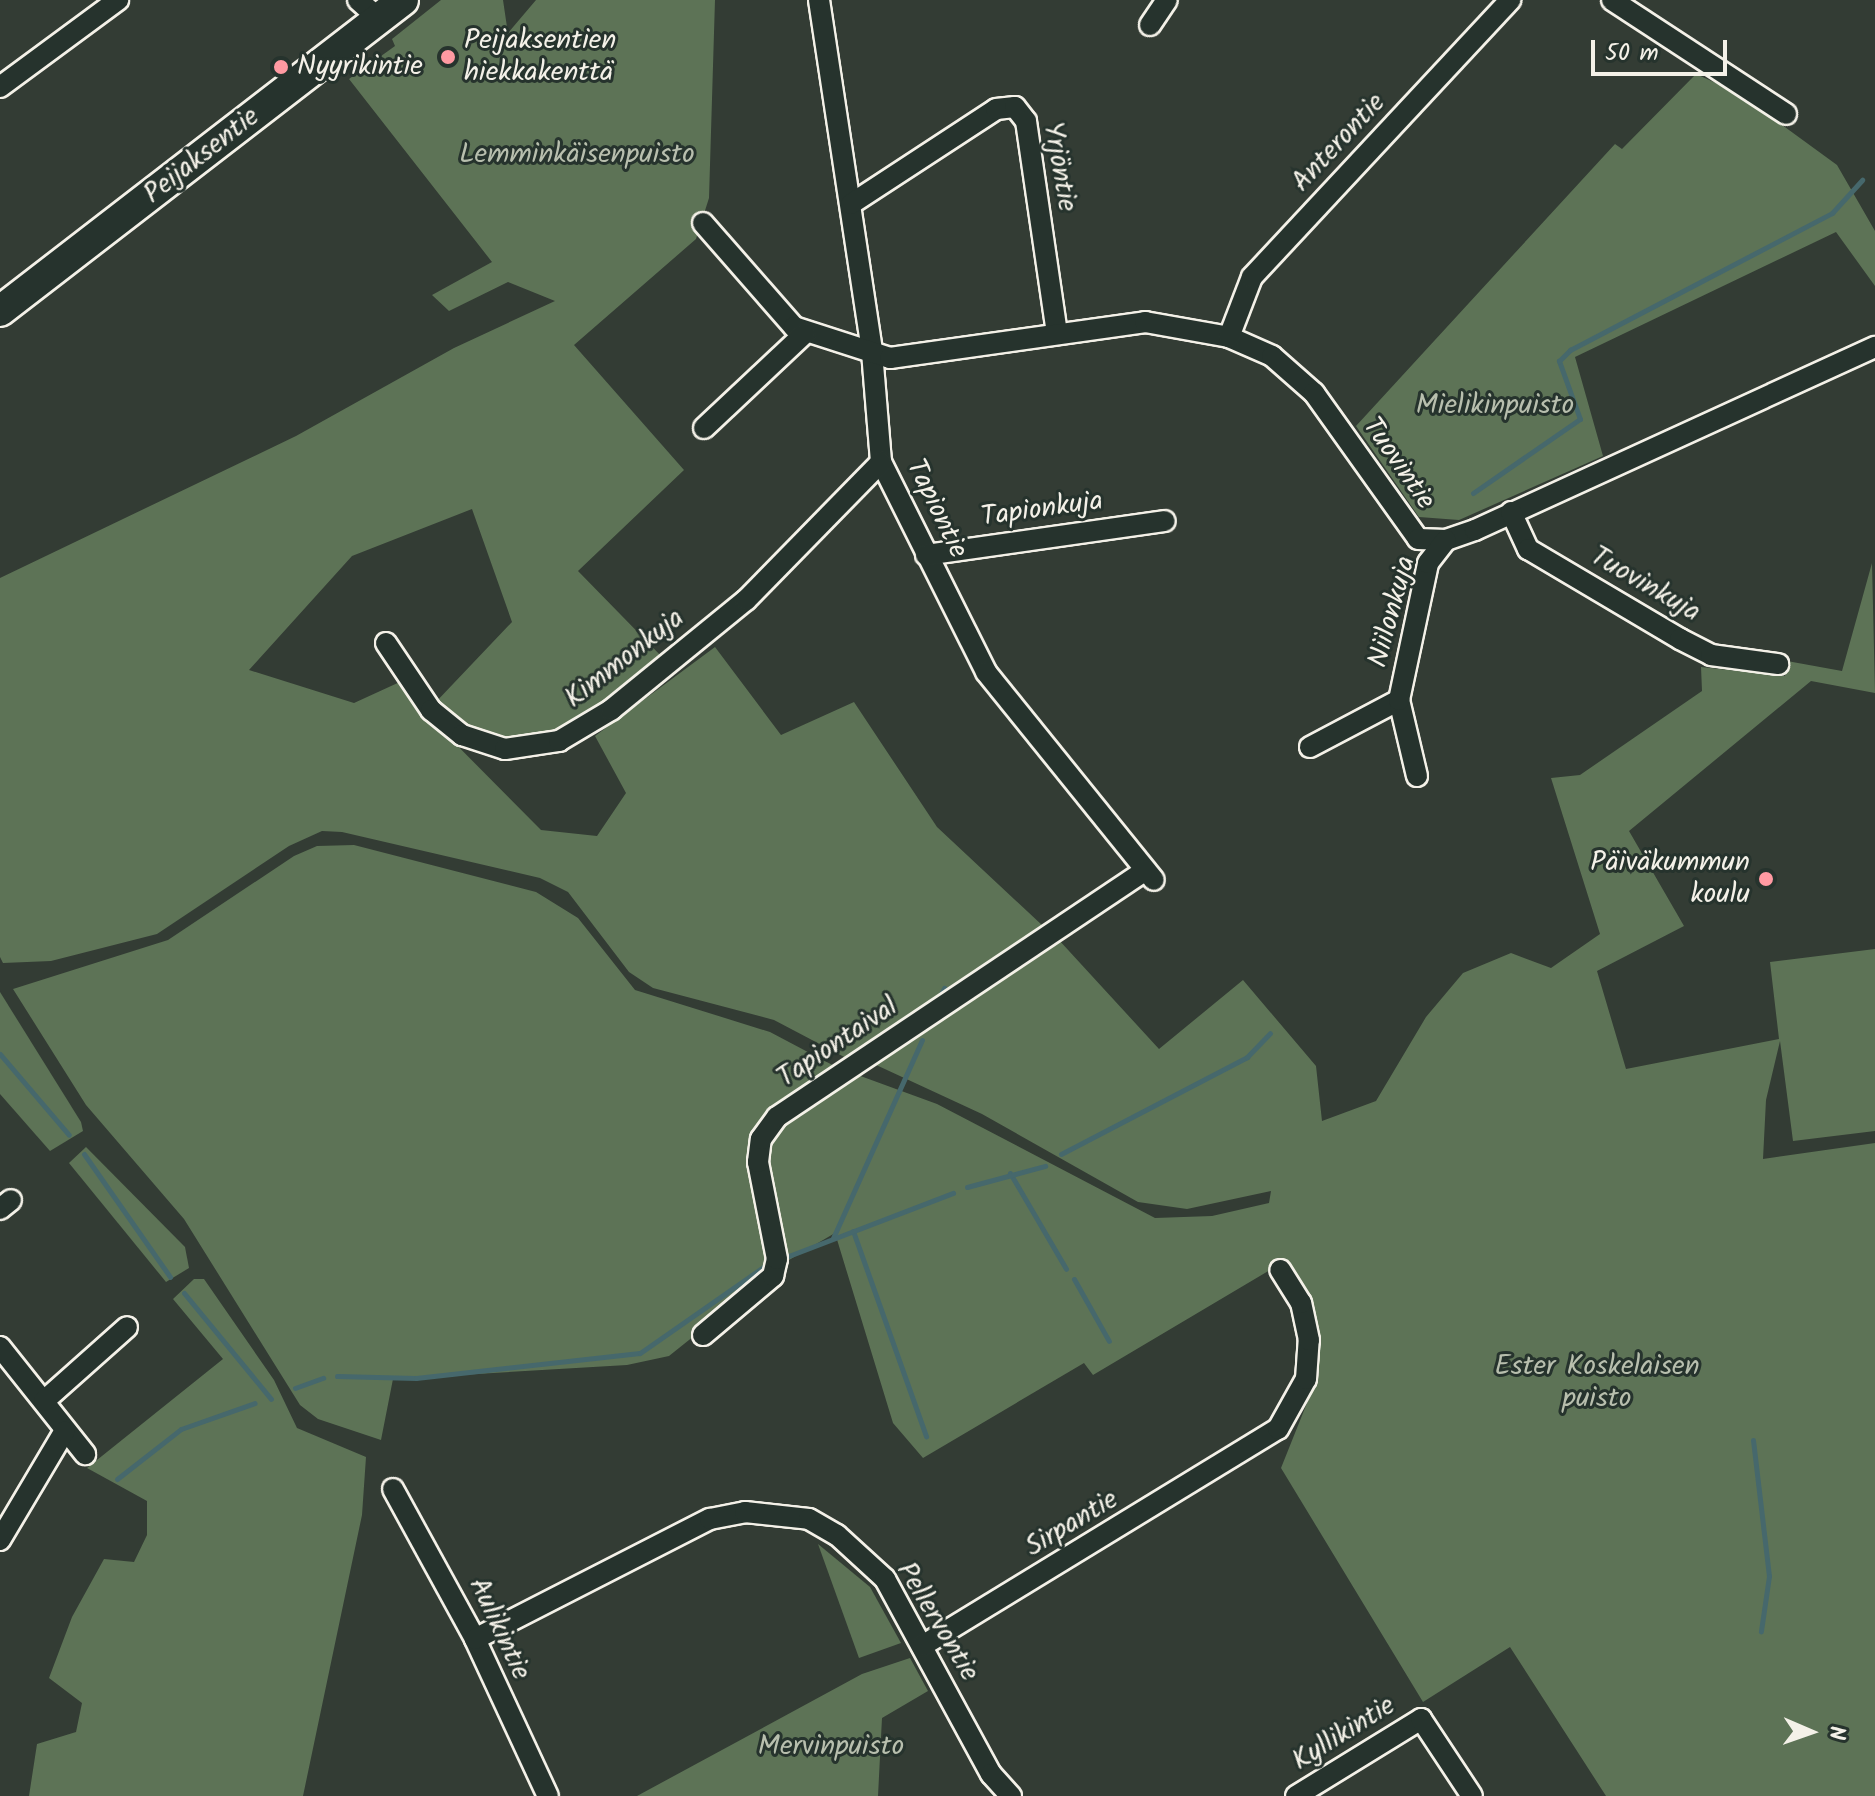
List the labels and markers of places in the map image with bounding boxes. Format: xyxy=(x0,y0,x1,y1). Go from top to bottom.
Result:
place label: Peijaksentien hiekkakenttä xyxy=(464,24,616,90)
marker: Peijaksentien hiekkakenttä xyxy=(439,48,457,66)
place label: Nyyrikintie xyxy=(297,50,423,84)
marker: Nyyrikintie xyxy=(272,58,290,76)
place label: Päiväkummun koulu xyxy=(1590,846,1750,912)
marker: Päiväkummun koulu xyxy=(1757,870,1775,888)

